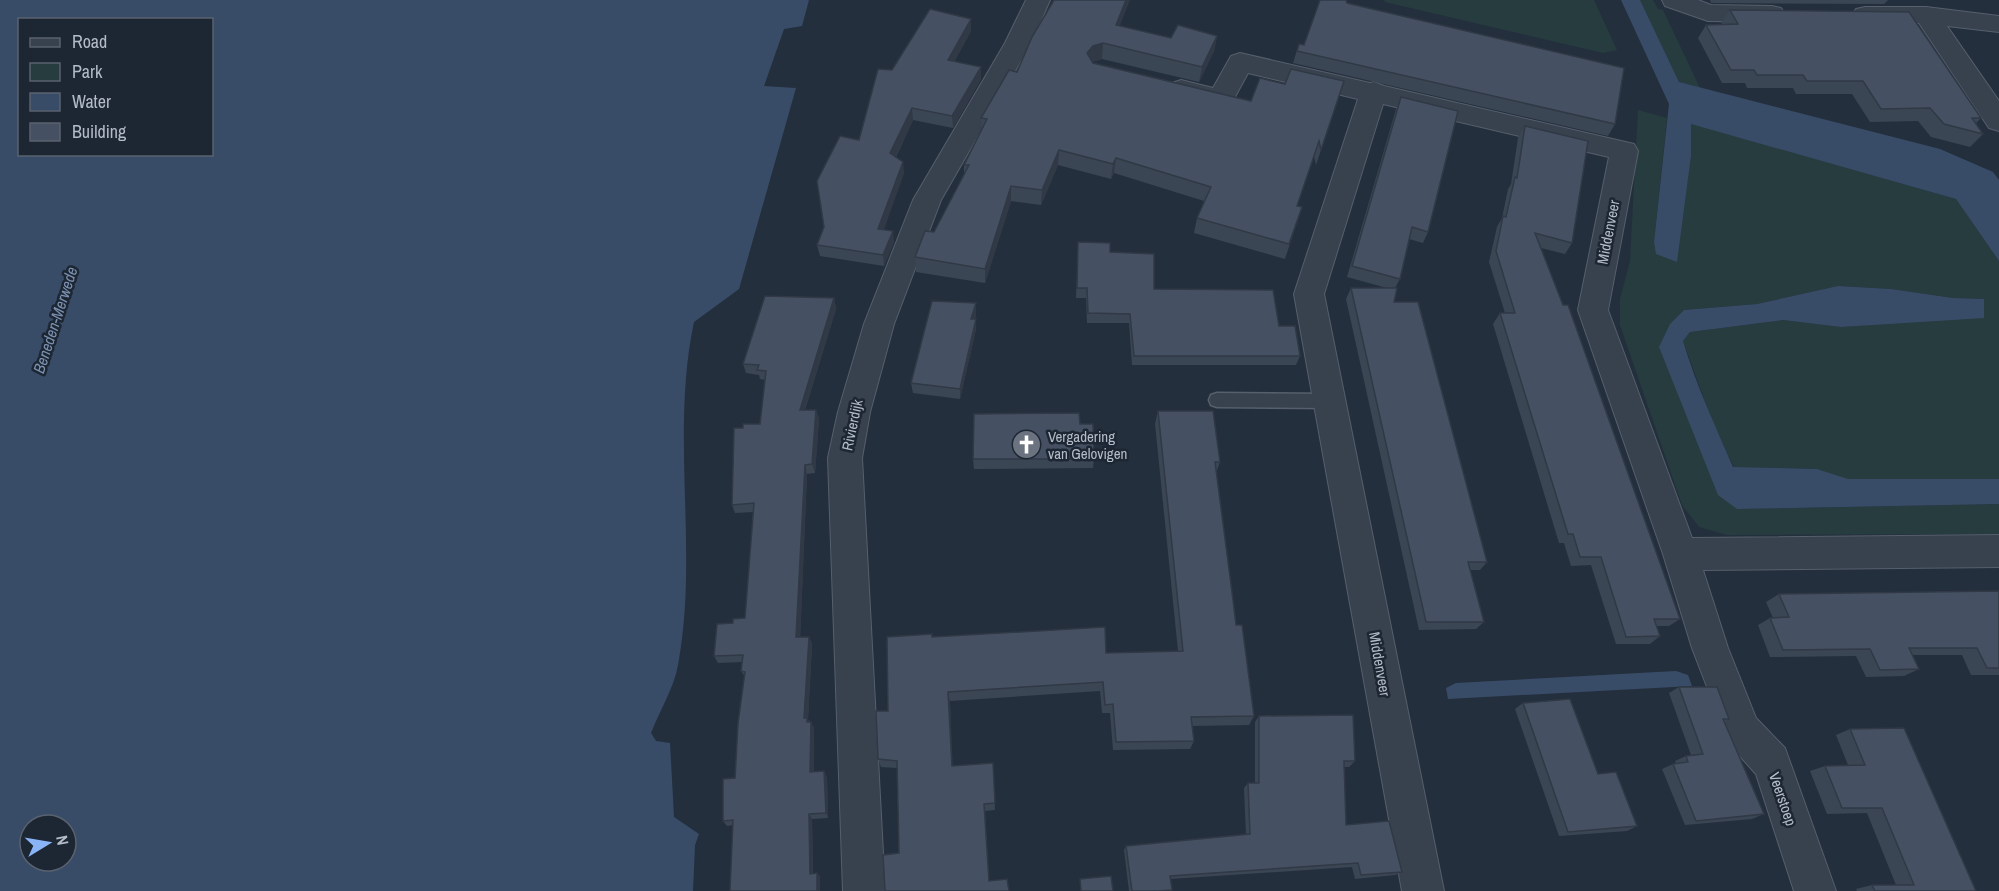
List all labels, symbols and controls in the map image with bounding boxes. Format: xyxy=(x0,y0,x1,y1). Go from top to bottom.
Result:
legend xyxy=(18,18,213,156)
text: Road xyxy=(72,29,107,54)
text: Park xyxy=(72,59,103,84)
text: Water xyxy=(72,89,111,114)
text: Building xyxy=(72,119,127,144)
street label: Middenveer xyxy=(1591,198,1625,266)
water label: Beneden-Merwede xyxy=(27,264,83,376)
street label: Rivierdijk xyxy=(836,397,868,453)
place label: Vergadering van Gelovigen xyxy=(1048,426,1127,464)
church icon: Vergadering van Gelovigen xyxy=(1011,429,1043,461)
street label: Middenveer xyxy=(1364,630,1396,698)
street label: Veerstoep xyxy=(1764,769,1802,829)
north arrow xyxy=(18,813,78,873)
text: N xyxy=(51,833,74,847)

